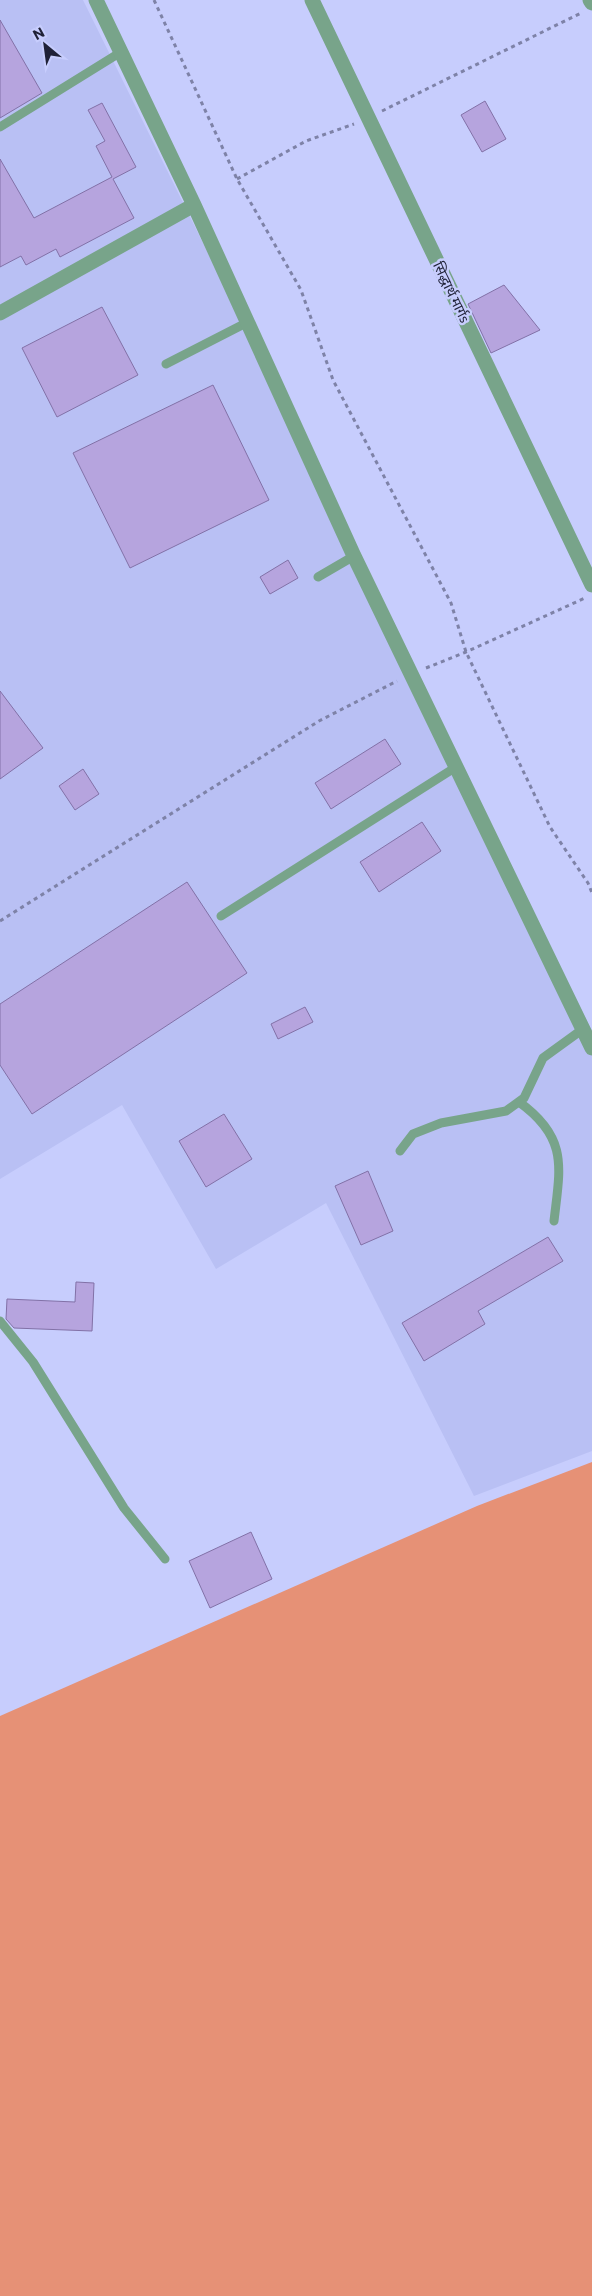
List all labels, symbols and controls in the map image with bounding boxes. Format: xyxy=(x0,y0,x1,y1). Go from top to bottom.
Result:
north arrow xyxy=(20,20,70,70)
text: N xyxy=(30,23,47,43)
street label: सिद्धार्थ मार्गs xyxy=(430,259,474,325)

